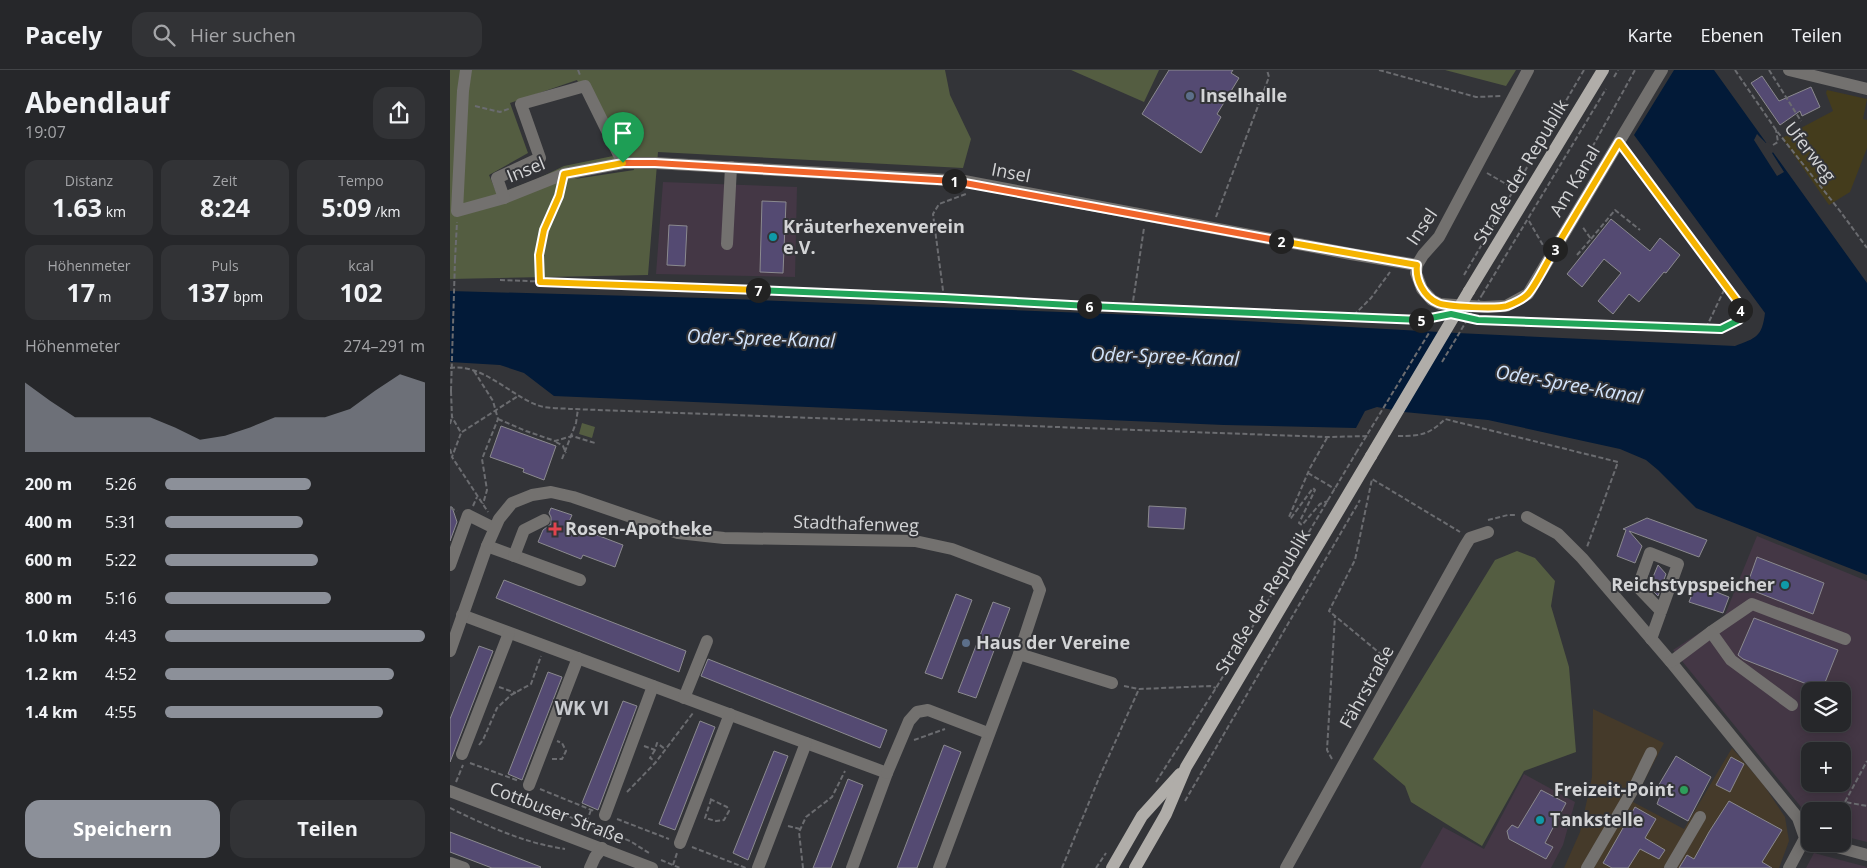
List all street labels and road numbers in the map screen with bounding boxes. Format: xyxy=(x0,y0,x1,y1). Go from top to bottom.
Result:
street label: Straße der Republik xyxy=(1467,94,1573,249)
street label: Uferweg xyxy=(1780,116,1842,187)
street label: Am Kanal xyxy=(1543,140,1605,221)
street label: Insel xyxy=(503,151,548,188)
street label: Insel xyxy=(990,156,1033,188)
street label: Insel xyxy=(1400,203,1442,249)
street label: Stadthafenweg xyxy=(793,509,920,537)
street label: Straße der Republik xyxy=(1209,524,1315,679)
street label: Fährstraße xyxy=(1333,641,1399,732)
street label: Cottbuser Straße xyxy=(486,775,628,849)

